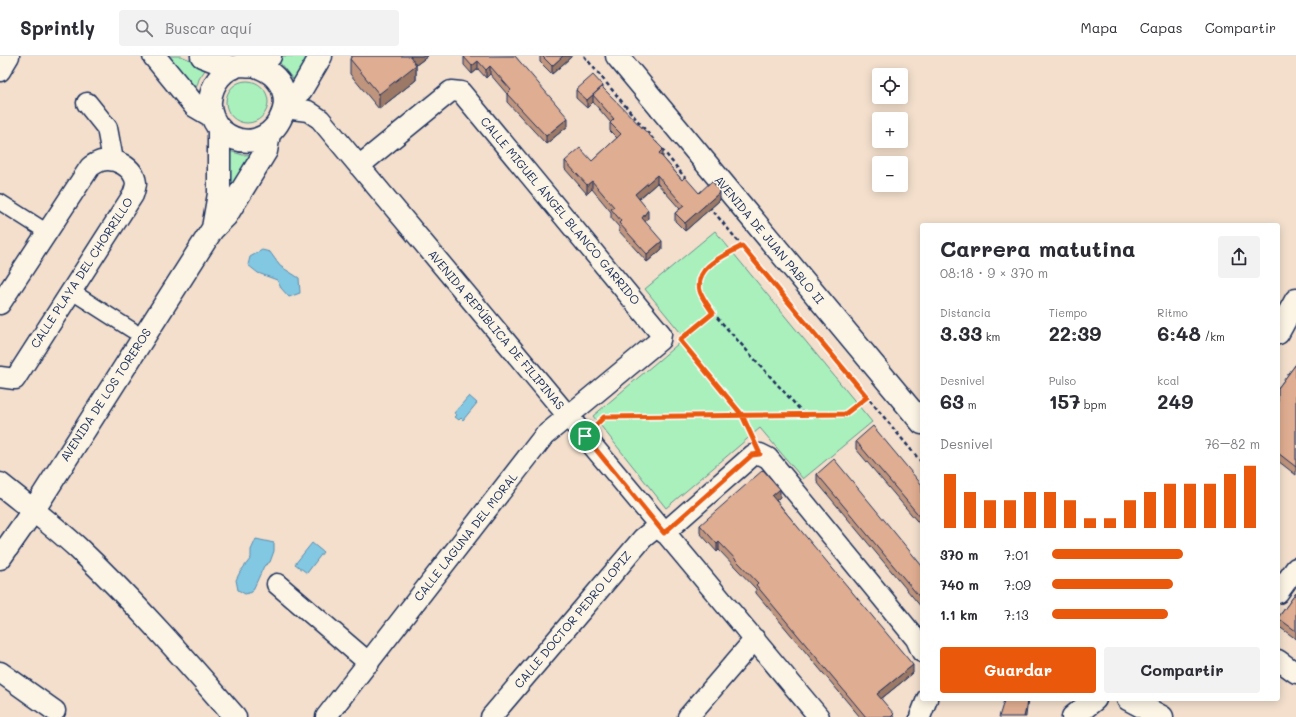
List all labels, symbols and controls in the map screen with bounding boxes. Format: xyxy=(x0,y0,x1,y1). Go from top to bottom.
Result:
search box xyxy=(119,10,399,46)
text: Sprintly xyxy=(20,15,95,40)
icon: search xyxy=(133,17,155,39)
text: Buscar aquí xyxy=(165,18,252,38)
text: Mapa xyxy=(1081,18,1118,37)
text: Capas xyxy=(1140,18,1183,37)
text: Compartir xyxy=(1205,18,1276,37)
map controls xyxy=(872,68,908,192)
button: locate xyxy=(872,68,908,104)
button: + xyxy=(872,112,908,148)
street label: CALLE MIGUEL ÁNGEL BLANCO GARRIDO xyxy=(477,113,644,308)
button: − xyxy=(872,156,908,192)
street label: AVENIDA DE JUAN PABLO II xyxy=(711,172,828,307)
street label: CALLE PLAYA DEL CHORRILLO xyxy=(26,194,136,351)
text: Carrera matutina xyxy=(940,234,1135,263)
button: share xyxy=(1218,236,1260,278)
street label: AVENIDA REPÚBLICA DE FILIPINAS xyxy=(425,246,569,413)
text: 08:18 · 9 × 370 m xyxy=(940,264,1048,281)
text: Distancia xyxy=(940,305,991,320)
text: Tiempo xyxy=(1049,305,1087,320)
text: Ritmo xyxy=(1157,305,1188,320)
text: 3.33 xyxy=(940,320,982,346)
text: 22:39 xyxy=(1049,320,1101,346)
text: 6:48 xyxy=(1157,320,1201,346)
street label: AVENIDA DE LOS TOREROS xyxy=(56,325,154,464)
text: km xyxy=(982,329,1000,344)
text: /km xyxy=(1201,329,1225,344)
text: Desnivel xyxy=(940,373,985,388)
text: Pulso xyxy=(1049,373,1076,388)
text: kcal xyxy=(1157,373,1179,388)
text: 63 xyxy=(940,388,964,414)
text: 157 xyxy=(1049,388,1080,414)
text: 249 xyxy=(1157,388,1193,414)
text: m xyxy=(964,397,976,412)
text: bpm xyxy=(1080,397,1106,412)
pin xyxy=(568,419,602,453)
icon: arrive xyxy=(574,425,596,447)
text: Desnivel xyxy=(940,435,993,452)
text: 76–82 m xyxy=(1205,435,1260,452)
street label: CALLE LAGUNA DEL MORAL xyxy=(410,468,521,604)
text: 370 m xyxy=(940,546,978,563)
text: 7:01 xyxy=(1004,546,1029,563)
street label: CALLE DOCTOR PEDRO LOPIZ xyxy=(510,547,634,691)
text: 740 m xyxy=(940,576,979,593)
text: 7:09 xyxy=(1004,576,1031,593)
text: 1.1 km xyxy=(940,606,978,623)
text: 7:13 xyxy=(1004,606,1029,623)
button: Guardar xyxy=(940,647,1096,693)
button: Compartir xyxy=(1104,647,1260,693)

